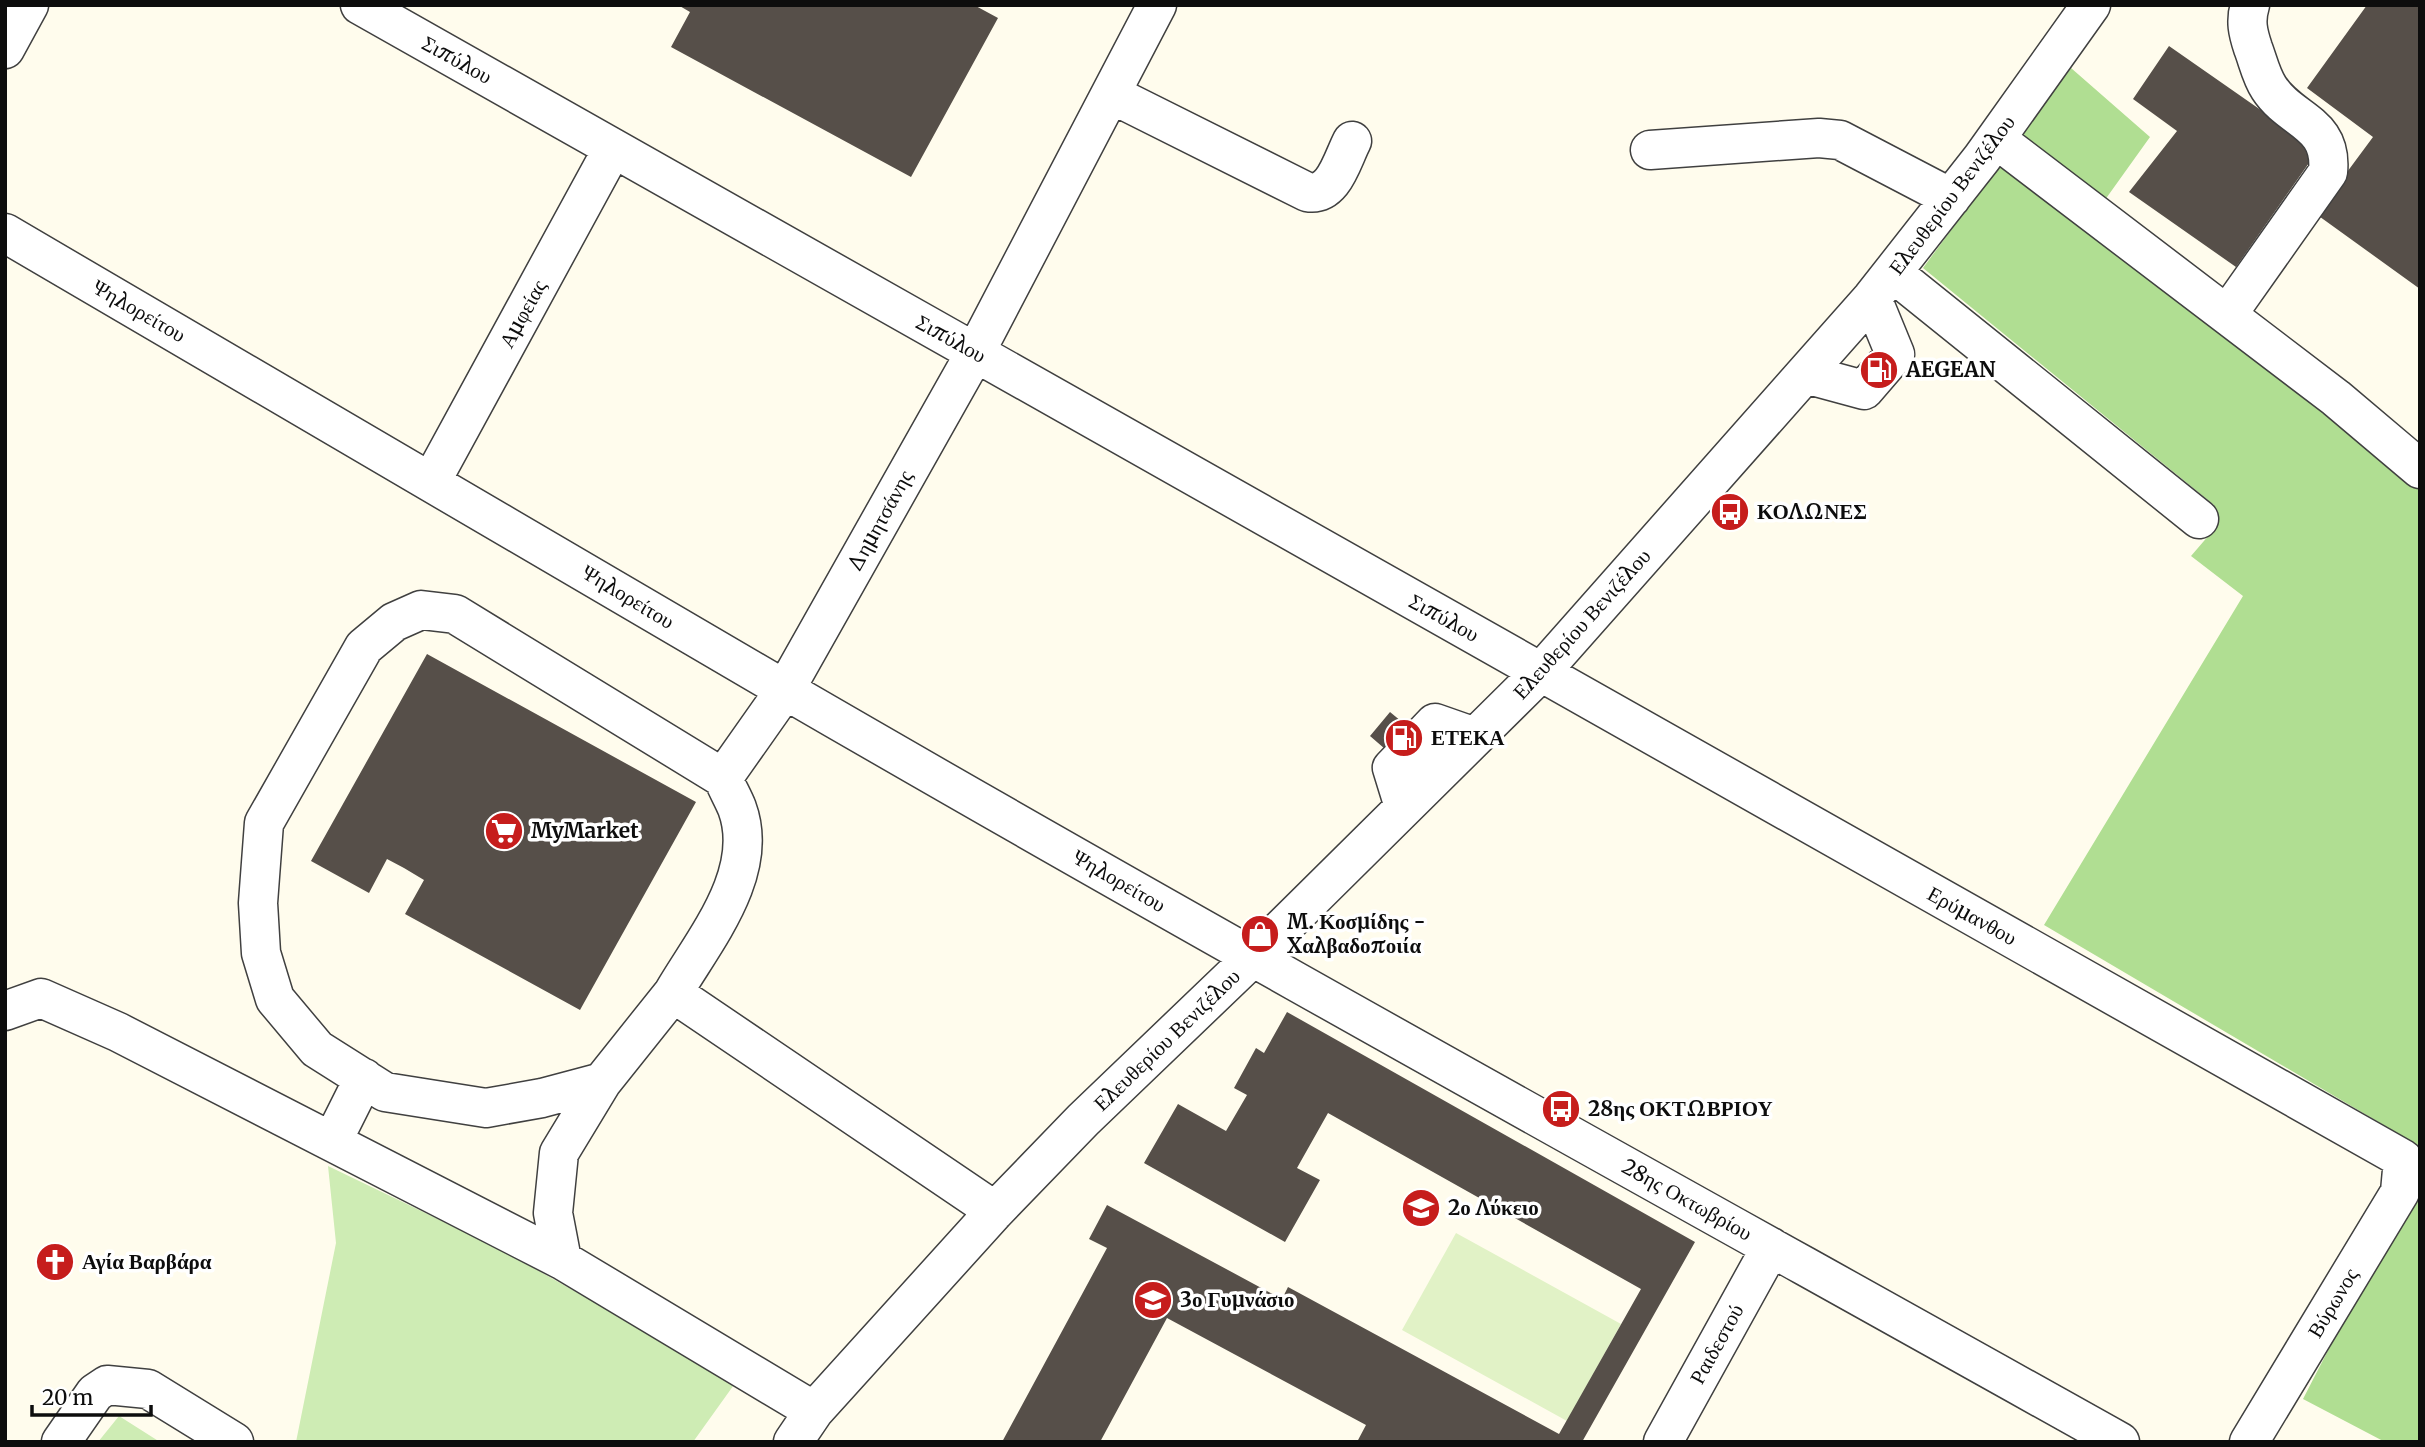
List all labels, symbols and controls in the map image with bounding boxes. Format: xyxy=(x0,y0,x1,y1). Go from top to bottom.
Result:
street label: Σιπύλου xyxy=(417,29,497,90)
street label: Ελευθερίου Βενιζέλου xyxy=(1883,109,2021,280)
street label: Ψηλορείτου xyxy=(88,273,191,348)
street label: Αμφείας xyxy=(493,274,553,353)
street label: Σιπύλου xyxy=(911,308,991,369)
fuel station icon: AEGEAN xyxy=(1858,349,1900,391)
place label: AEGEAN xyxy=(1905,356,1996,383)
street label: Δημητσάνης xyxy=(840,464,919,576)
bus stop icon: ΚΟΛΩΝΕΣ xyxy=(1709,491,1751,533)
place label: ΚΟΛΩΝΕΣ xyxy=(1757,498,1867,525)
street label: Ελευθερίου Βενιζέλου xyxy=(1507,543,1656,705)
street label: Ψηλορείτου xyxy=(577,558,680,635)
street label: Σιπύλου xyxy=(1404,587,1484,648)
fuel station icon: ΕΤΕΚΑ xyxy=(1383,717,1425,759)
place label: ΕΤΕΚΑ xyxy=(1431,724,1505,751)
supermarket icon: MyMarket xyxy=(483,810,525,852)
place label: MyMarket xyxy=(531,817,639,844)
street label: Ψηλορείτου xyxy=(1068,843,1171,918)
street label: Ερύμανθου xyxy=(1923,880,2022,951)
place label: Μ. Κοσμίδης - Χαλβαδοποιία xyxy=(1287,908,1426,959)
shop icon: Μ. Κοσμίδης - Χαλβαδοποιία xyxy=(1239,913,1281,955)
street label: Ελευθερίου Βενιζέλου xyxy=(1088,963,1246,1117)
bus stop icon: 28ης ΟΚΤΩΒΡΙΟΥ xyxy=(1540,1088,1582,1130)
place label: 28ης ΟΚΤΩΒΡΙΟΥ xyxy=(1588,1095,1773,1122)
street label: 28ης Οκτωβρίου xyxy=(1617,1153,1757,1246)
school or university icon: 2ο Λύκειο xyxy=(1400,1187,1442,1229)
place label: 2ο Λύκειο xyxy=(1448,1194,1539,1221)
church icon: Αγία Βαρβάρα xyxy=(34,1241,76,1283)
place label: Αγία Βαρβάρα xyxy=(82,1248,212,1275)
street label: Βύρωνος xyxy=(2301,1262,2364,1343)
school or university icon: 3ο Γυμνάσιο xyxy=(1132,1279,1174,1321)
place label: 3ο Γυμνάσιο xyxy=(1180,1286,1295,1313)
street label: Ραιδεστού xyxy=(1683,1299,1750,1389)
scale bar xyxy=(32,1374,150,1418)
text: 20 m xyxy=(42,1384,94,1411)

